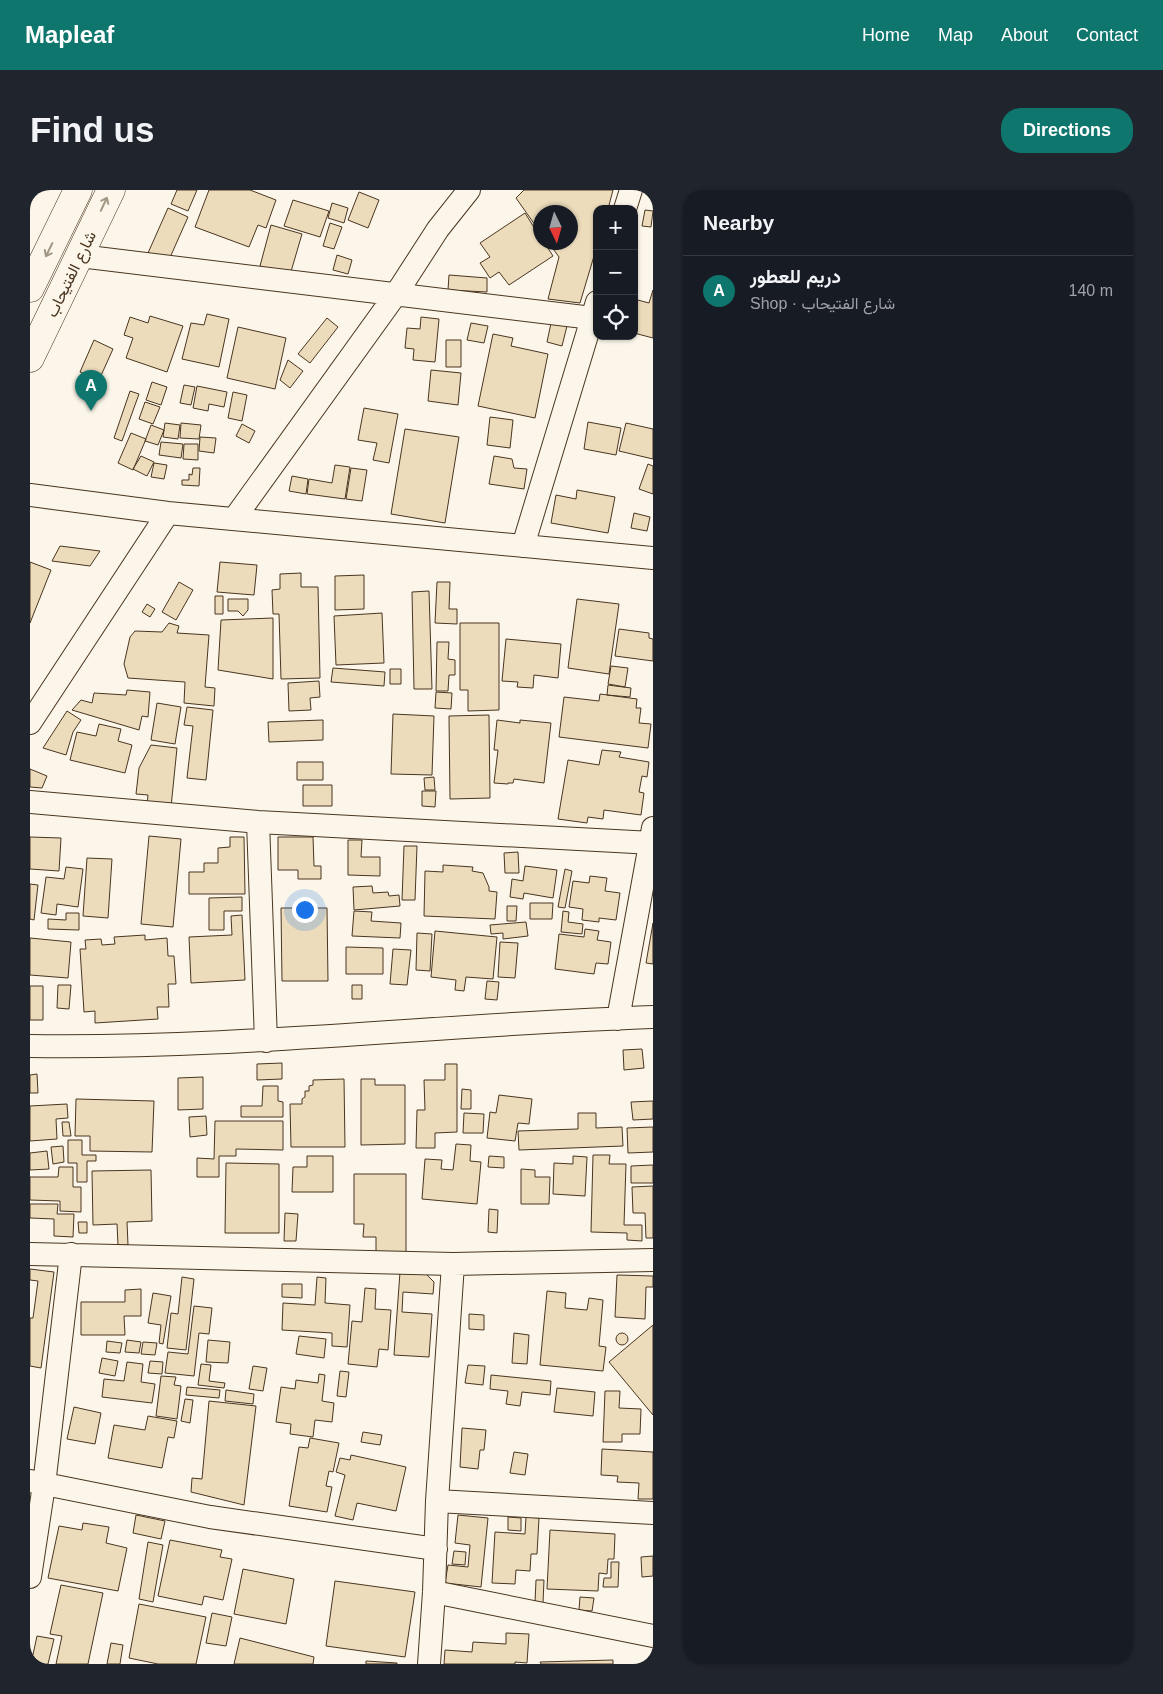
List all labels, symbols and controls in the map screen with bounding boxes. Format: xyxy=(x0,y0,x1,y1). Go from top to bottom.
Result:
text: Mapleaf xyxy=(25,21,114,48)
text: Home xyxy=(862,25,910,45)
text: Map xyxy=(938,25,973,45)
text: About xyxy=(1001,25,1048,45)
text: Contact xyxy=(1076,25,1138,45)
button: Directions xyxy=(1001,108,1133,153)
text: Find us xyxy=(30,110,154,149)
one-way arrow xyxy=(100,197,110,212)
north arrow xyxy=(533,205,578,250)
map controls xyxy=(593,205,638,340)
button: + xyxy=(593,205,638,250)
text: Nearby xyxy=(703,211,774,234)
street label: شارع الفتيحاب xyxy=(43,228,102,321)
one-way arrow xyxy=(44,242,54,257)
button: − xyxy=(593,250,638,295)
text: دريم للعطور xyxy=(750,266,841,287)
text: A xyxy=(713,282,725,299)
text: 140 m xyxy=(1069,282,1113,299)
button: locate xyxy=(593,295,638,340)
text: Shop · شارع الفتيحاب xyxy=(750,295,895,312)
pin: A xyxy=(75,370,107,411)
your location xyxy=(292,897,318,923)

